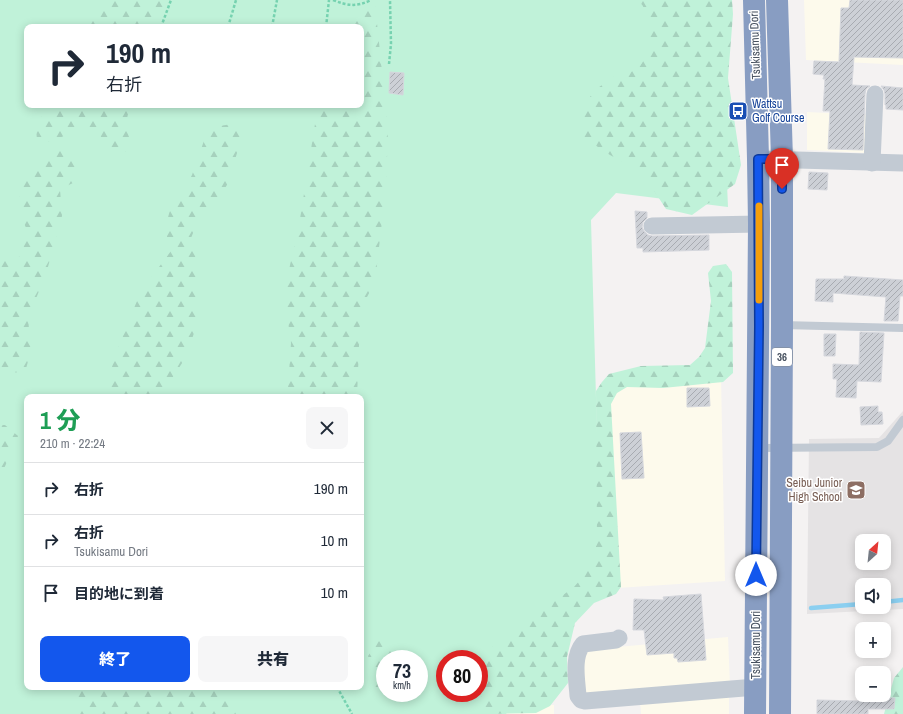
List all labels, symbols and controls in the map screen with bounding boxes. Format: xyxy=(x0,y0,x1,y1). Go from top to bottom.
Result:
street label: Tsukisamu Dori xyxy=(746,10,764,80)
text: 190 m xyxy=(106,34,171,72)
icon: right xyxy=(40,40,92,92)
text: 右折 xyxy=(106,72,142,97)
place label: Wattsu Golf Course xyxy=(752,96,805,126)
bus stop icon: Wattsu Golf Course xyxy=(727,100,749,122)
pin xyxy=(765,148,799,189)
icon: arrive xyxy=(771,154,793,176)
road number: 36 xyxy=(772,348,792,366)
text: 1 分 xyxy=(40,404,80,436)
button: close xyxy=(306,407,348,449)
text: 210 m · 22:24 xyxy=(40,435,105,452)
place label: Seibu Junior High School xyxy=(786,475,843,505)
icon: right xyxy=(40,478,62,500)
text: 190 m xyxy=(314,478,348,499)
text: 右折 xyxy=(74,479,104,500)
school or university icon: Seibu Junior High School xyxy=(845,479,867,501)
text: 右折 xyxy=(74,522,104,543)
icon: right xyxy=(40,530,62,552)
text: 10 m xyxy=(321,530,348,551)
north arrow xyxy=(855,534,891,570)
map controls xyxy=(855,534,891,702)
text: Tsukisamu Dori xyxy=(74,543,148,560)
position arrow xyxy=(735,554,777,596)
button: sound xyxy=(855,578,891,614)
icon: arrive xyxy=(40,582,62,604)
text: 10 m xyxy=(321,582,348,603)
text: 目的地に到着 xyxy=(74,583,164,604)
street label: Tsukisamu Dori xyxy=(748,611,764,679)
button: + xyxy=(855,622,891,658)
button: 終了 xyxy=(40,636,190,682)
button: 共有 xyxy=(198,636,348,682)
speed limit sign: 80 xyxy=(436,650,488,702)
text: 73 xyxy=(393,657,411,684)
button: − xyxy=(855,666,891,702)
text: km/h xyxy=(393,679,411,692)

